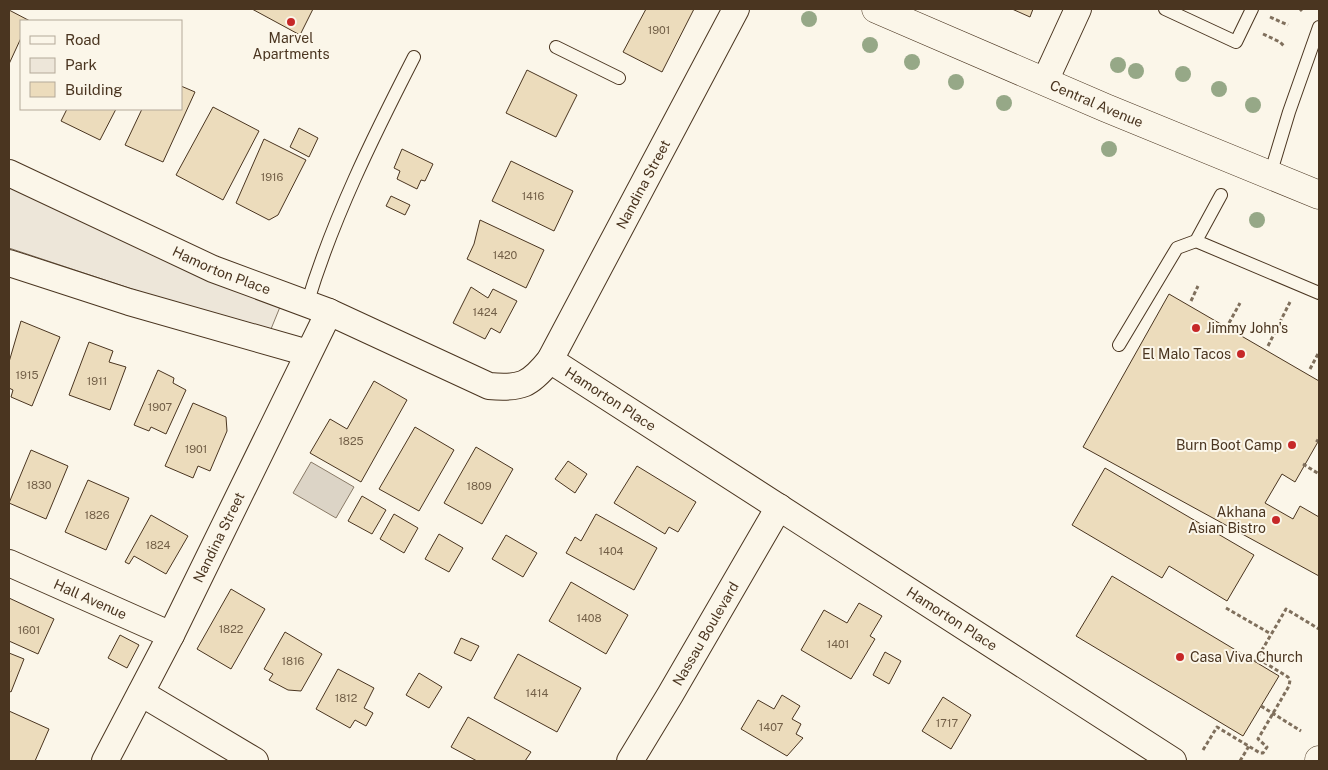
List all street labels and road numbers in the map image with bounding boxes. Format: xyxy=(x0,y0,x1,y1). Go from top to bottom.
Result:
street label: Central Avenue xyxy=(1048,77,1146,130)
street label: Nandina Street xyxy=(613,137,673,232)
street label: Hamorton Place xyxy=(170,243,273,298)
street label: Hamorton Place xyxy=(562,364,659,434)
street label: Nandina Street xyxy=(190,490,248,585)
street label: Hall Avenue xyxy=(51,576,129,622)
street label: Nassau Boulevard xyxy=(669,579,742,688)
street label: Hamorton Place xyxy=(904,584,1000,654)

